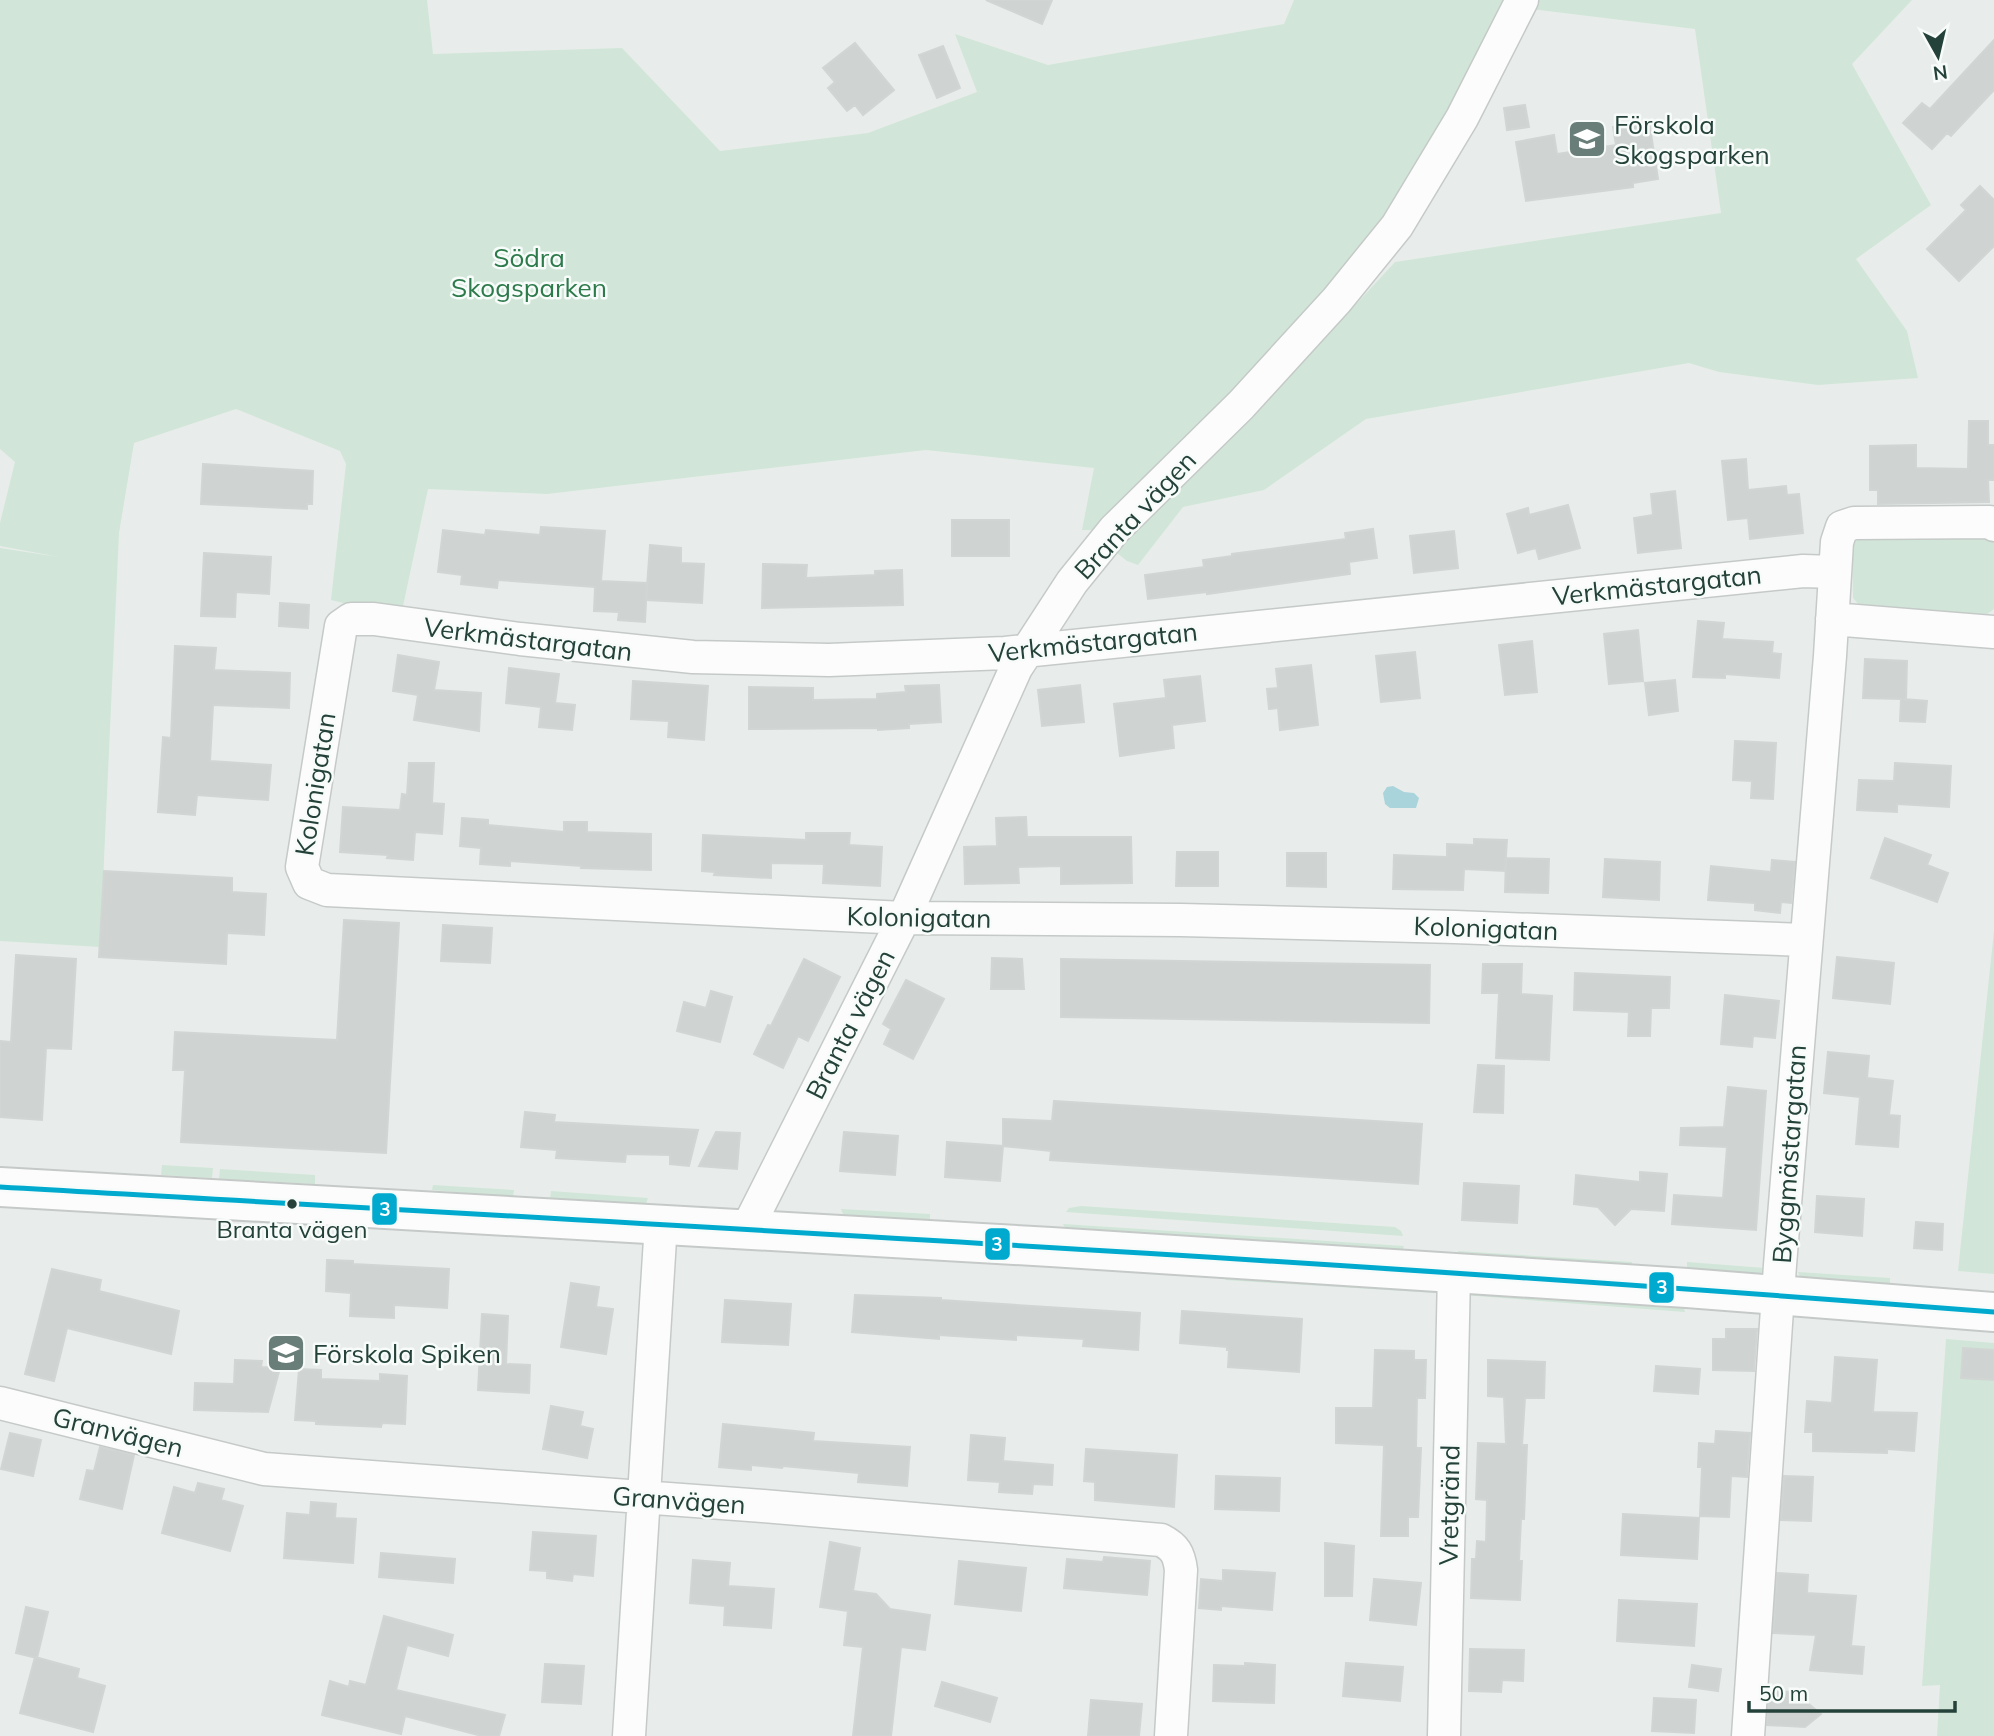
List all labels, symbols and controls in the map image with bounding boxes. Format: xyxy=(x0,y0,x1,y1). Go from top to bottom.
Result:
north arrow xyxy=(1903,21,1973,91)
text: N xyxy=(1932,60,1949,86)
place label: Förskola Skogsparken xyxy=(1614,108,1770,171)
school or university icon: Förskola Skogsparken xyxy=(1566,118,1608,160)
park label: Södra Skogsparken xyxy=(451,241,607,304)
street label: Branta vägen xyxy=(1067,444,1203,586)
street label: Verkmästargatan xyxy=(1551,558,1763,612)
street label: Verkmästargatan xyxy=(422,610,634,668)
street label: Verkmästargatan xyxy=(987,615,1199,669)
street label: Kolonigatan xyxy=(287,710,343,858)
street label: Kolonigatan xyxy=(846,899,992,935)
street label: Kolonigatan xyxy=(1413,909,1559,947)
street label: Branta vägen xyxy=(798,944,902,1104)
street label: Byggmästargatan xyxy=(1765,1044,1813,1264)
line badge: 3 xyxy=(371,1192,398,1226)
marker: Branta vägen xyxy=(285,1197,299,1211)
text: 3 xyxy=(379,1197,391,1221)
place label: Branta vägen xyxy=(216,1214,368,1244)
line badge: 3 xyxy=(984,1227,1011,1261)
text: 3 xyxy=(991,1232,1003,1256)
line badge: 3 xyxy=(1648,1271,1675,1304)
text: 3 xyxy=(1656,1275,1668,1299)
school or university icon: Förskola Spiken xyxy=(265,1332,307,1374)
place label: Förskola Spiken xyxy=(313,1337,501,1370)
street label: Granvägen xyxy=(49,1400,187,1464)
street label: Vretgränd xyxy=(1431,1444,1467,1566)
street label: Granvägen xyxy=(611,1479,747,1521)
scale bar xyxy=(1749,1670,1955,1714)
text: 50 m xyxy=(1759,1680,1808,1706)

